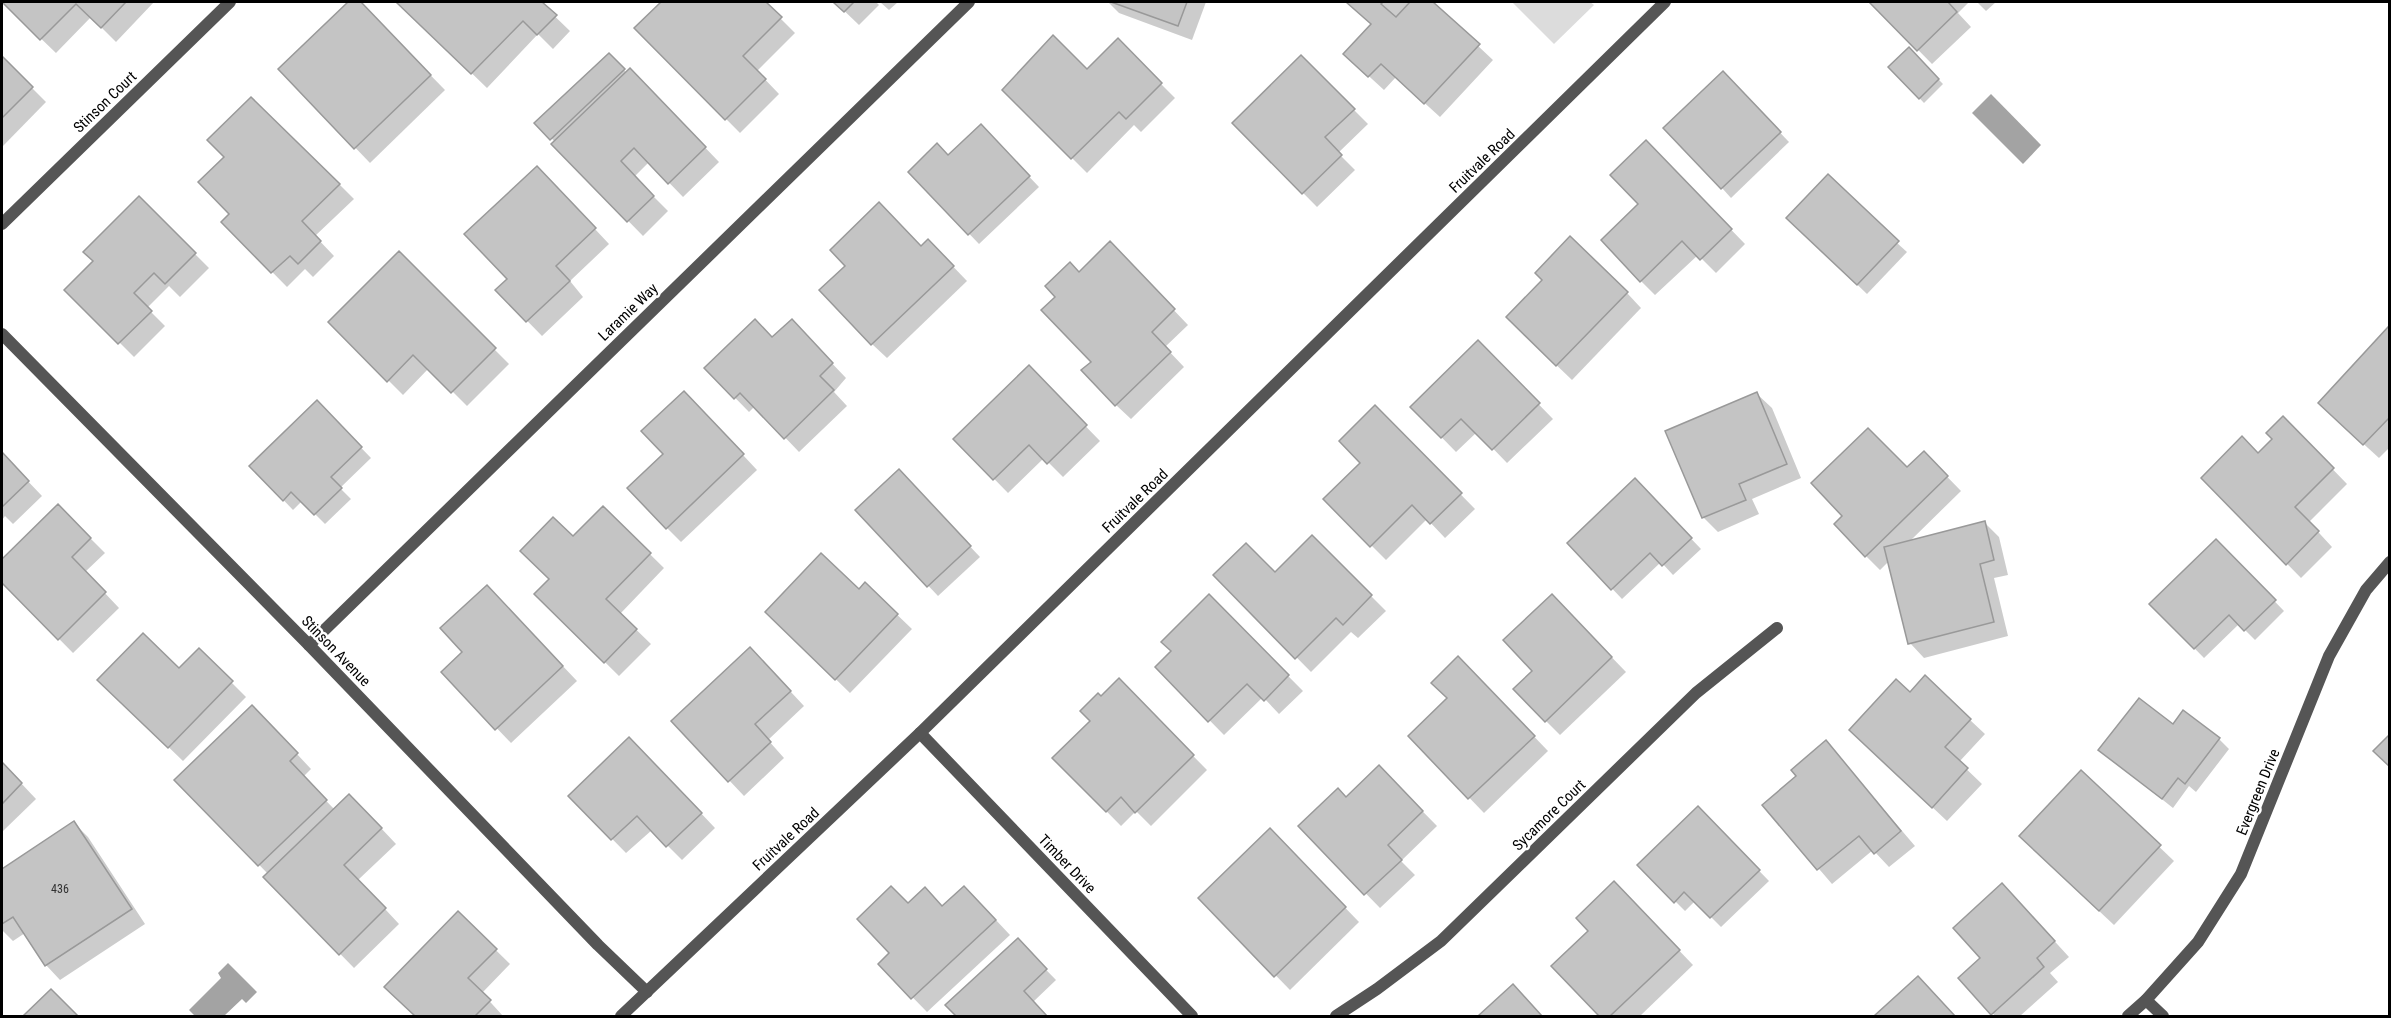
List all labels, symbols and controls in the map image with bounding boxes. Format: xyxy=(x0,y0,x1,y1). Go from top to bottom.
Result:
street label: Stinson Court xyxy=(70,68,140,136)
street label: Fruitvale Road xyxy=(1445,125,1519,197)
street label: Laramie Way xyxy=(595,279,661,345)
street label: Fruitvale Road xyxy=(1098,465,1172,537)
street label: Stinson Avenue xyxy=(298,612,374,690)
street label: Evergreen Drive xyxy=(2233,746,2283,838)
street label: Sycamore Court xyxy=(1509,776,1589,854)
street label: Fruitvale Road xyxy=(749,804,823,874)
street label: Timber Drive xyxy=(1035,831,1099,897)
house number: 436 xyxy=(51,882,69,896)

